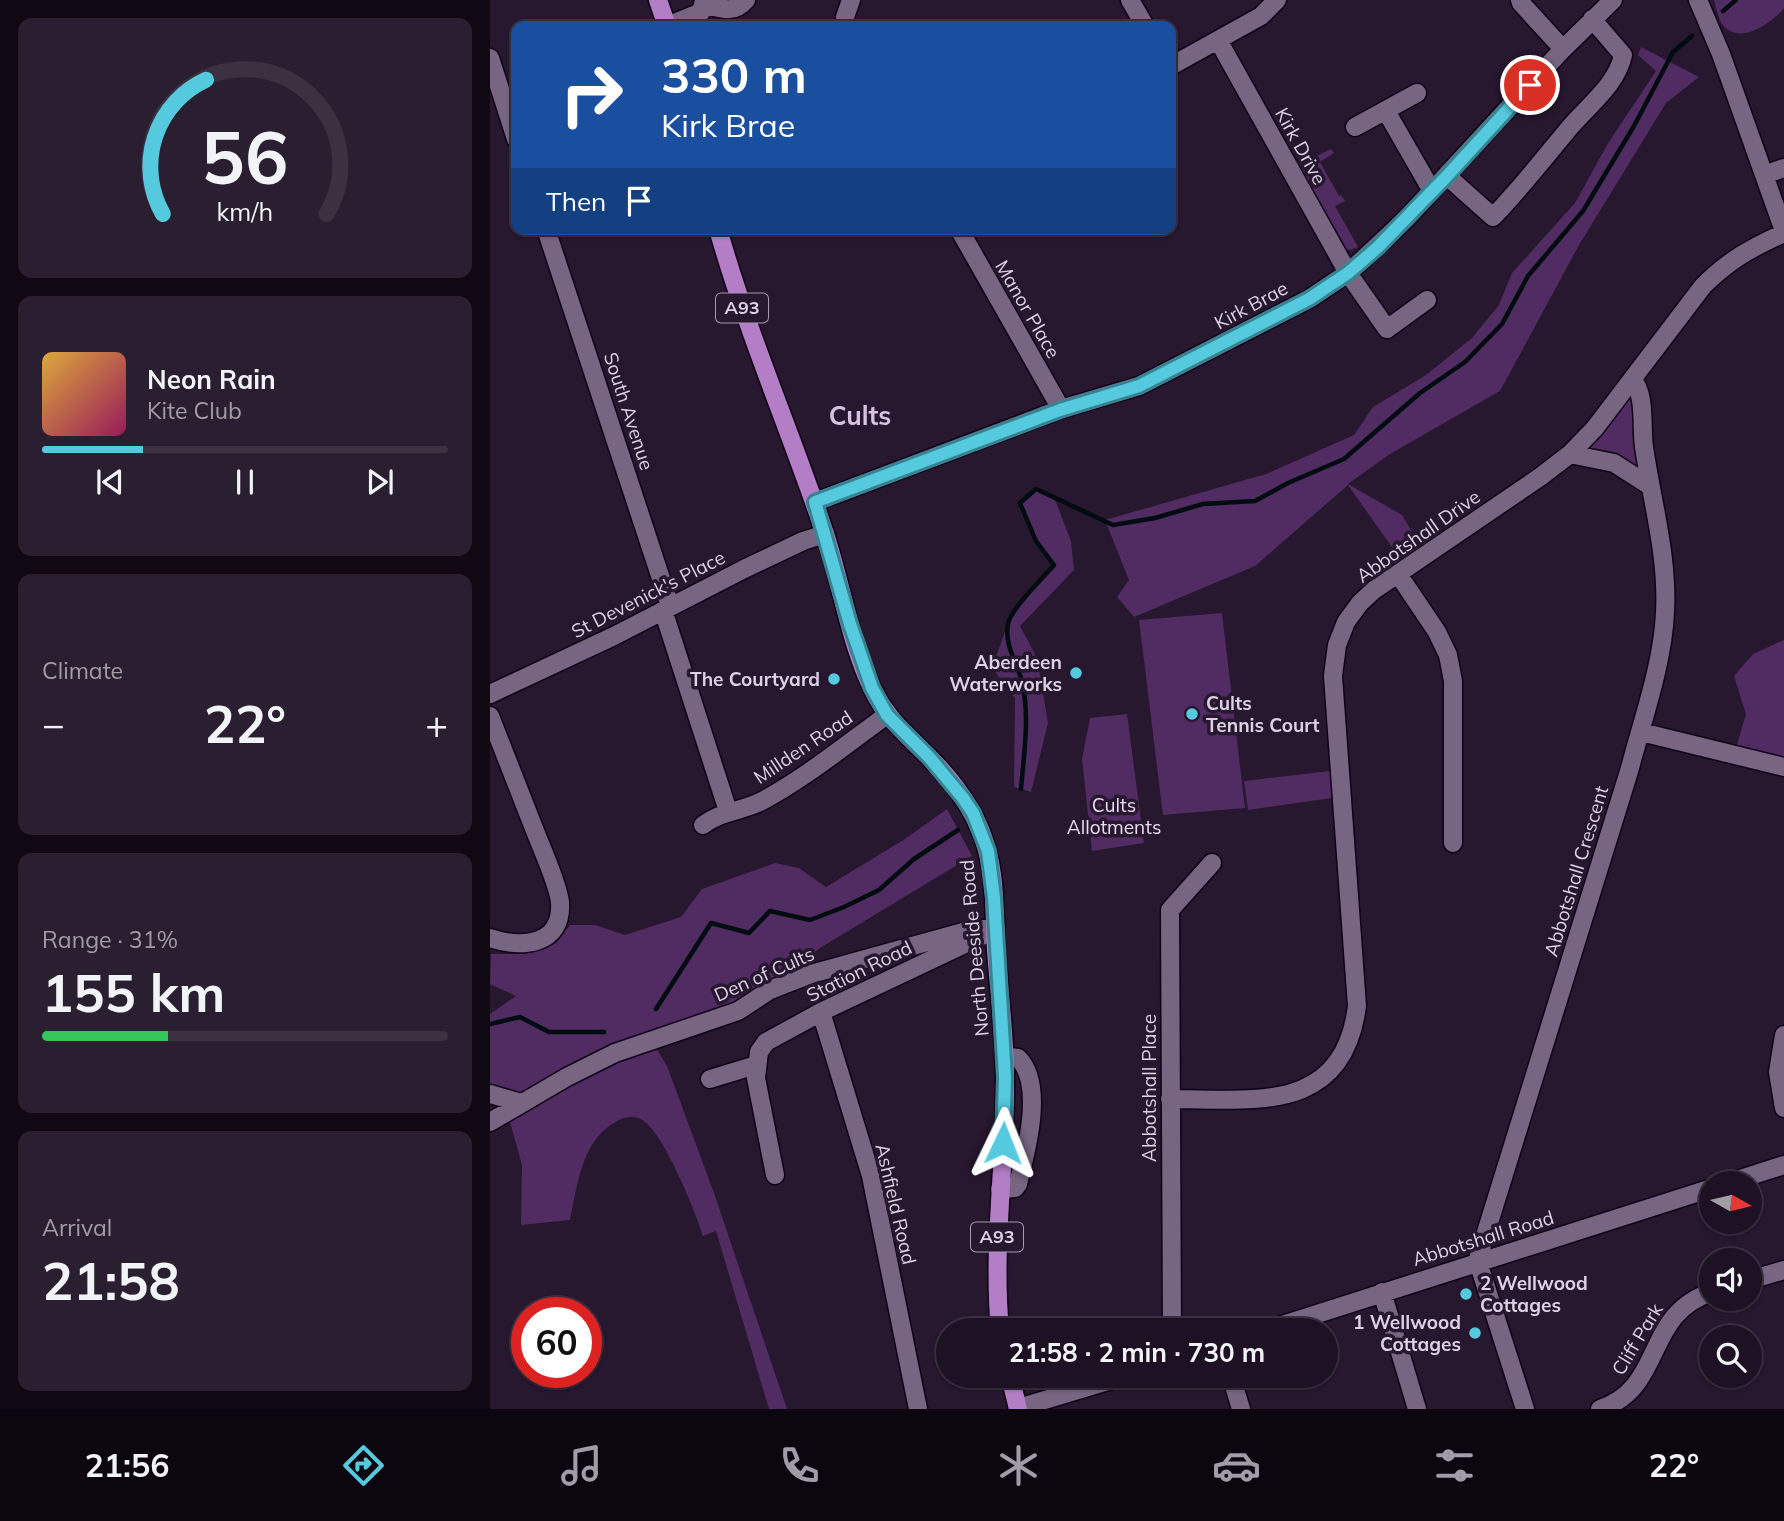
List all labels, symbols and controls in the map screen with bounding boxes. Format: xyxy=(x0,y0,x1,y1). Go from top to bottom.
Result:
text: 330 m xyxy=(661,44,807,105)
icon: right xyxy=(546,49,637,140)
pin xyxy=(1500,55,1560,115)
icon: arrive xyxy=(1511,66,1549,104)
street label: Kirk Drive xyxy=(1270,103,1332,189)
text: Kirk Brae xyxy=(661,105,795,145)
text: 56 xyxy=(201,111,289,202)
icon: arrive xyxy=(620,182,658,220)
text: Then xyxy=(546,185,606,218)
text: km/h xyxy=(217,196,273,227)
street label: Manor Place xyxy=(990,256,1066,362)
street label: Kirk Brae xyxy=(1210,276,1292,334)
road number: A93 xyxy=(716,294,768,322)
street label: South Avenue xyxy=(599,349,659,473)
text: Neon Rain xyxy=(147,363,276,396)
text: Kite Club xyxy=(147,396,242,425)
district label: Cults xyxy=(829,399,891,432)
icon: previous xyxy=(91,463,129,501)
icon: pause xyxy=(226,463,264,501)
icon: next xyxy=(361,463,399,501)
street label: Abbotshall Drive xyxy=(1351,484,1485,588)
street label: St Devenick's Place xyxy=(567,545,729,643)
place label: Aberdeen Waterworks xyxy=(949,650,1062,696)
text: Climate xyxy=(42,656,123,685)
marker: Aberdeen Waterworks xyxy=(1068,665,1084,681)
place label: The Courtyard xyxy=(690,667,820,691)
marker: The Courtyard xyxy=(826,671,842,687)
text: 22° xyxy=(204,691,286,756)
place label: Cults Tennis Court xyxy=(1206,691,1319,737)
text: − xyxy=(42,700,65,748)
text: + xyxy=(425,700,448,748)
street label: Millden Road xyxy=(749,705,857,789)
marker: Cults Tennis Court xyxy=(1184,706,1200,722)
street label: Abbotshall Crescent xyxy=(1539,783,1613,959)
park label: Cults Allotments xyxy=(1067,793,1161,839)
street label: North Deeside Road xyxy=(954,859,994,1037)
text: Range · 31% xyxy=(42,925,178,954)
street label: Station Road xyxy=(802,935,916,1007)
street label: Den of Cults xyxy=(710,941,818,1007)
text: 155 km xyxy=(42,960,225,1025)
street label: Abbotshall Place xyxy=(1137,1014,1161,1162)
position arrow xyxy=(966,1106,1040,1180)
street label: Ashfield Road xyxy=(870,1141,922,1267)
north arrow xyxy=(1699,1171,1762,1234)
map controls xyxy=(1699,1171,1762,1388)
street label: Abbotshall Road xyxy=(1409,1205,1557,1271)
text: Arrival xyxy=(42,1213,112,1242)
road number: A93 xyxy=(971,1222,1023,1252)
text: 21:58 xyxy=(42,1248,180,1313)
button: sound xyxy=(1699,1248,1762,1311)
place label: 2 Wellwood Cottages xyxy=(1480,1271,1588,1317)
marker: 2 Wellwood Cottages xyxy=(1458,1286,1474,1302)
speed limit sign: 60 xyxy=(511,1297,602,1388)
street label: Cliff Park xyxy=(1606,1299,1668,1379)
place label: 1 Wellwood Cottages xyxy=(1353,1310,1461,1356)
marker: 1 Wellwood Cottages xyxy=(1467,1325,1483,1341)
button: search xyxy=(1699,1325,1762,1388)
text: 21:58 · 2 min · 730 m xyxy=(1009,1336,1265,1369)
icon: directions xyxy=(339,1441,388,1490)
icon: music xyxy=(557,1441,606,1490)
icon: phone xyxy=(775,1441,824,1490)
icon: climate xyxy=(994,1441,1043,1490)
icon: car xyxy=(1212,1441,1261,1490)
icon: filters xyxy=(1430,1441,1479,1490)
text: 21:56 xyxy=(85,1445,169,1485)
text: 22° xyxy=(1649,1445,1699,1485)

